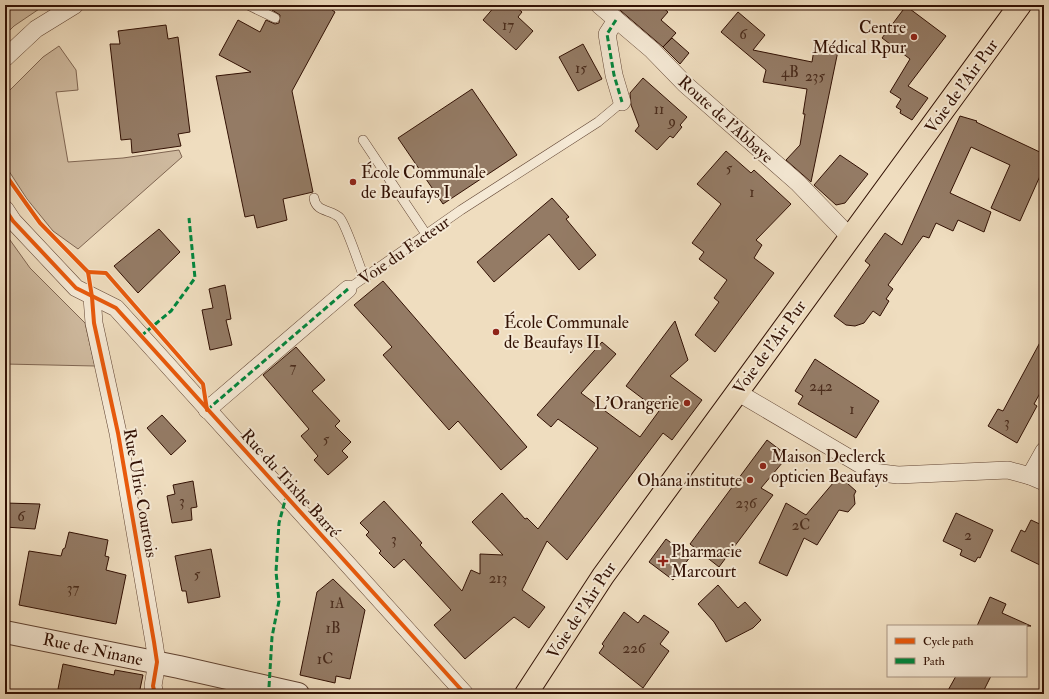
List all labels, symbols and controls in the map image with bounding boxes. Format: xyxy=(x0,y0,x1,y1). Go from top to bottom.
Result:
house number: 17 xyxy=(502,16,514,35)
place label: Centre Médical Rpur xyxy=(812,17,907,59)
house number: 6 xyxy=(739,25,748,44)
marker: Centre Médical Rpur xyxy=(909,32,919,42)
street label: Voie de l'Air Pur xyxy=(920,35,1003,137)
house number: 15 xyxy=(575,59,587,78)
house number: 4B xyxy=(781,63,799,82)
house number: 235 xyxy=(805,67,825,86)
street label: Route de l'Abbaye xyxy=(673,71,778,168)
house number: 11 xyxy=(654,100,664,119)
house number: 9 xyxy=(667,112,676,131)
house number: 5 xyxy=(726,159,733,178)
place label: École Communale de Beaufays I xyxy=(361,161,486,204)
marker: École Communale de Beaufays I xyxy=(348,177,358,187)
house number: 1 xyxy=(749,183,755,202)
street label: Voie du Facteur xyxy=(355,211,454,290)
street label: Voie de l'Air Pur xyxy=(728,296,811,398)
place label: École Communale de Beaufays II xyxy=(504,311,629,354)
marker: École Communale de Beaufays II xyxy=(491,327,501,337)
house number: 7 xyxy=(290,358,297,377)
house number: 242 xyxy=(809,377,833,396)
place label: L'Orangerie xyxy=(595,393,679,414)
marker: L'Orangerie xyxy=(682,398,692,408)
house number: 1 xyxy=(849,400,855,419)
house number: 3 xyxy=(1004,413,1010,432)
street label: Rue du Trixhe Barré xyxy=(236,425,345,543)
street label: Rue Ulric Courtois xyxy=(119,427,162,560)
house number: 5 xyxy=(323,430,330,449)
place label: Maison Declerck opticien Beaufays xyxy=(771,446,888,488)
marker: Maison Declerck opticien Beaufays xyxy=(758,461,768,471)
place label: Ohana institute xyxy=(637,470,742,491)
marker: Ohana institute xyxy=(745,475,755,485)
house number: 3 xyxy=(179,492,185,511)
house number: 236 xyxy=(736,494,758,513)
house number: 6 xyxy=(17,507,26,526)
house number: 2C xyxy=(792,516,810,535)
house number: 2 xyxy=(964,526,972,545)
house number: 3 xyxy=(391,530,397,549)
place label: Pharmacie Marcourt xyxy=(671,541,742,582)
marker: Pharmacie Marcourt xyxy=(658,556,668,566)
street label: Voie de l'Air Pur xyxy=(542,557,621,663)
house number: 5 xyxy=(194,565,201,584)
house number: 213 xyxy=(489,569,507,588)
house number: 37 xyxy=(67,579,79,598)
house number: 1A xyxy=(330,594,345,613)
house number: 1B xyxy=(325,619,341,638)
legend xyxy=(887,625,1027,677)
street label: Rue de Ninane xyxy=(41,629,145,670)
text: Cycle path xyxy=(923,634,974,649)
house number: 226 xyxy=(623,639,647,658)
house number: 1C xyxy=(317,650,333,669)
text: Path xyxy=(923,654,946,669)

